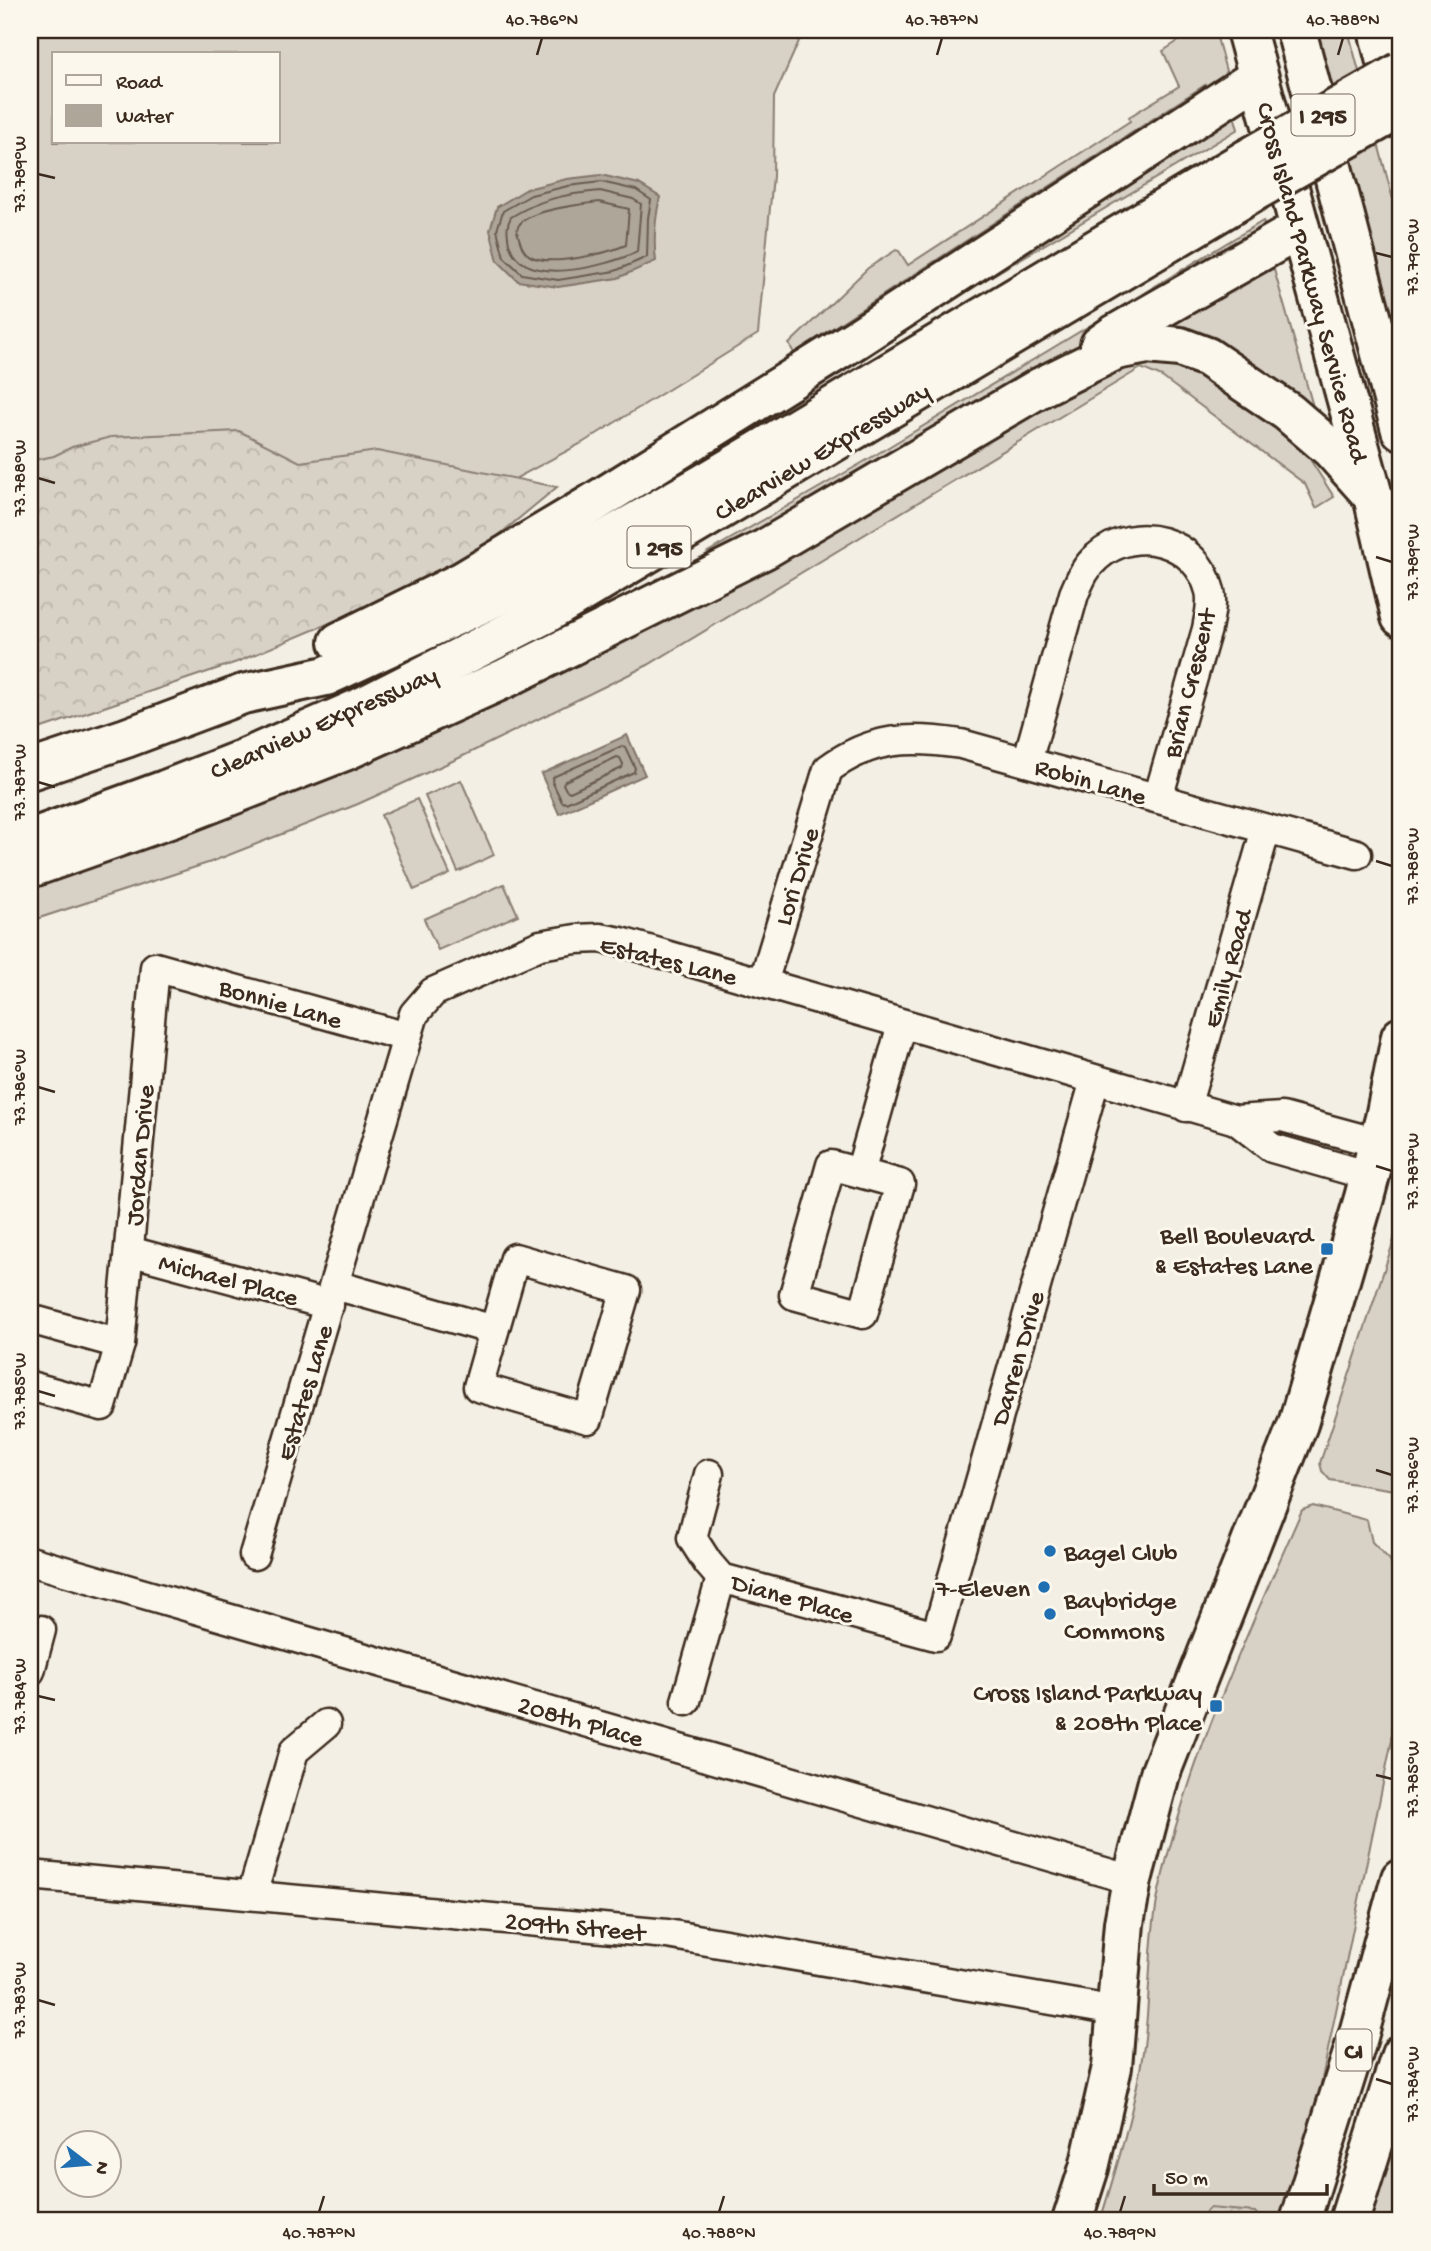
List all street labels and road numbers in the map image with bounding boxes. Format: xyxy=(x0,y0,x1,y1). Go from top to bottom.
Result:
road number: I 295 xyxy=(1292,94,1354,135)
street label: Cross Island Parkway Service Road xyxy=(1247,100,1373,468)
street label: Clearview Expressway xyxy=(710,377,937,530)
road number: I 295 xyxy=(628,526,690,568)
street label: Brian Crescent xyxy=(1159,604,1226,763)
street label: Clearview Expressway xyxy=(206,661,443,789)
street label: Robin Lane xyxy=(1030,754,1150,815)
street label: Lori Drive xyxy=(770,824,829,930)
street label: Emily Road xyxy=(1199,905,1262,1032)
street label: Estates Lane xyxy=(596,931,740,996)
street label: Bonnie Lane xyxy=(214,974,345,1039)
street label: Jordan Drive xyxy=(121,1083,164,1227)
street label: Michael Place xyxy=(155,1249,301,1316)
street label: Darren Drive xyxy=(986,1288,1054,1432)
street label: Estates Lane xyxy=(272,1321,343,1465)
street label: Diane Place xyxy=(725,1569,857,1634)
street label: 208th Place xyxy=(513,1692,647,1757)
street label: 209th Street xyxy=(503,1908,648,1951)
road number: CI xyxy=(1336,2029,1372,2070)

